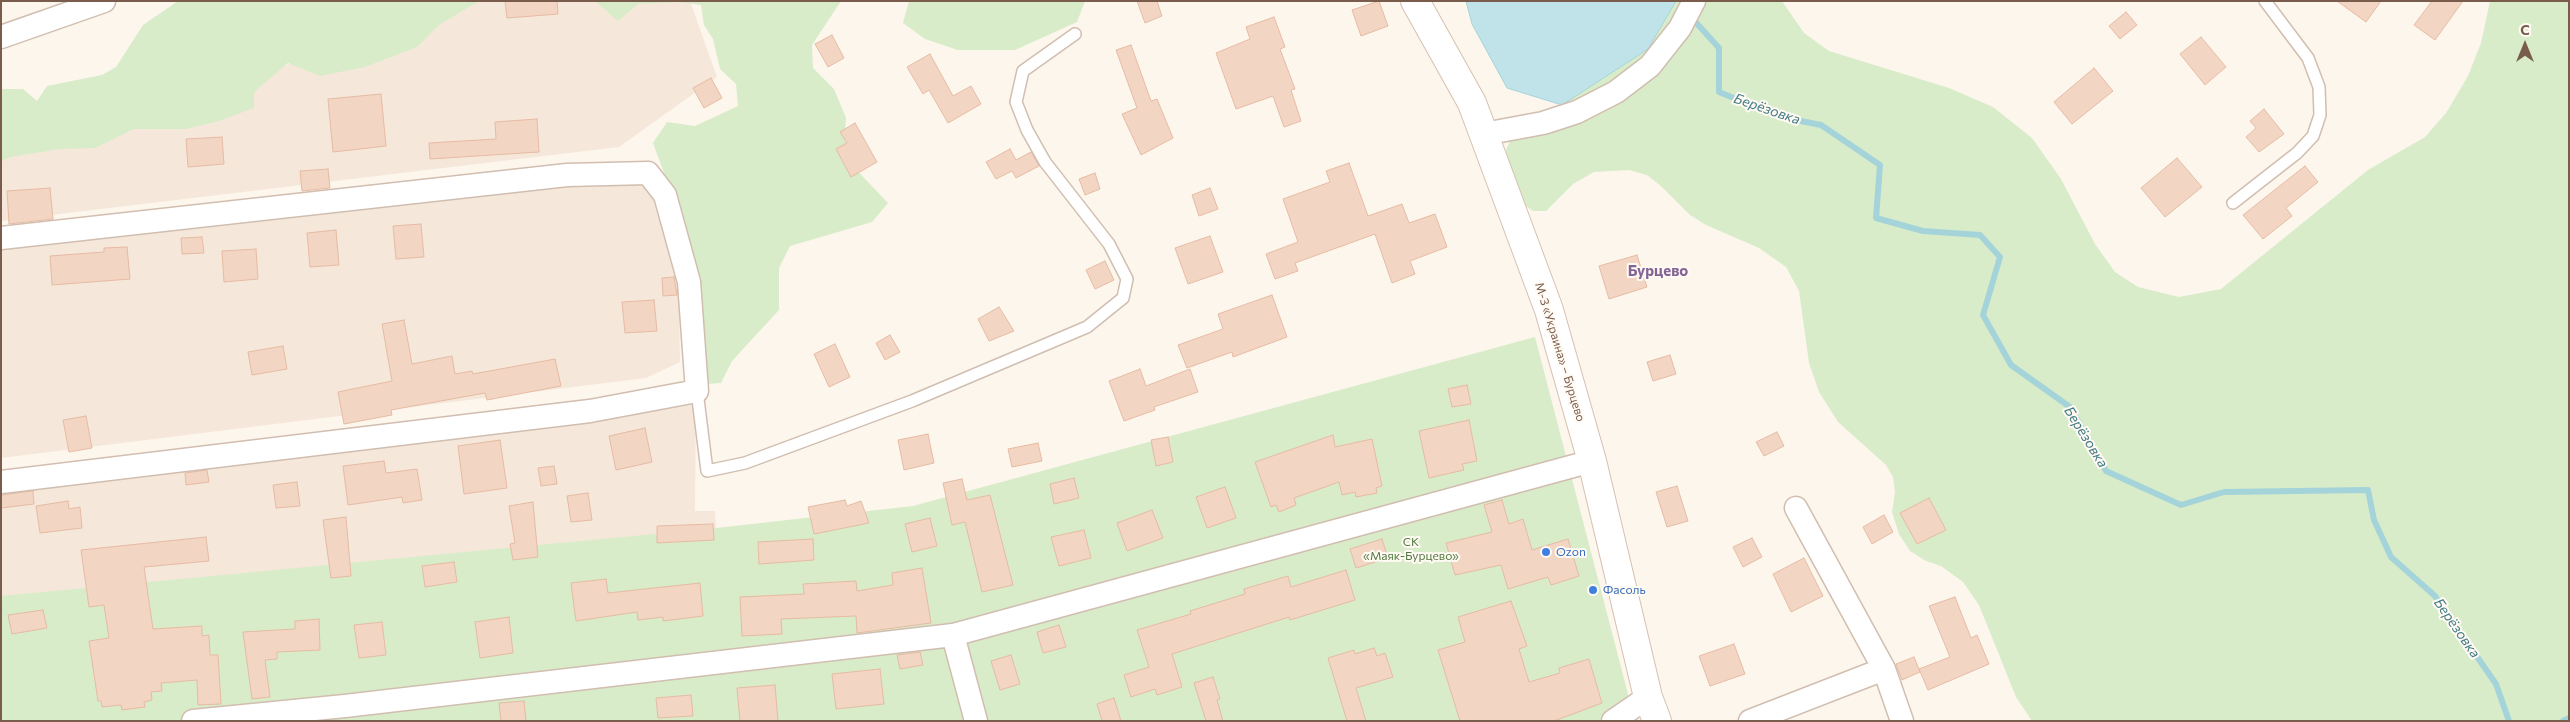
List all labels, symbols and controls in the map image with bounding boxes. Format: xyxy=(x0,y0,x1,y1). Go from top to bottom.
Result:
north arrow xyxy=(2500,20,2550,70)
text: С xyxy=(2520,21,2530,38)
water label: Берёзовка xyxy=(1732,90,1802,128)
district label: Бурцево xyxy=(1628,262,1688,280)
street label: М-3 «Украина» – Бурцево xyxy=(1532,281,1588,423)
water label: Берёзовка xyxy=(2061,403,2111,471)
park label: СК «Маяк-Бурцево» xyxy=(1363,535,1459,563)
place label: Ozon xyxy=(1556,545,1586,559)
marker: Ozon xyxy=(1540,546,1552,558)
place label: Фасоль xyxy=(1603,583,1646,597)
marker: Фасоль xyxy=(1587,584,1599,596)
water label: Берёзовка xyxy=(2430,595,2484,661)

